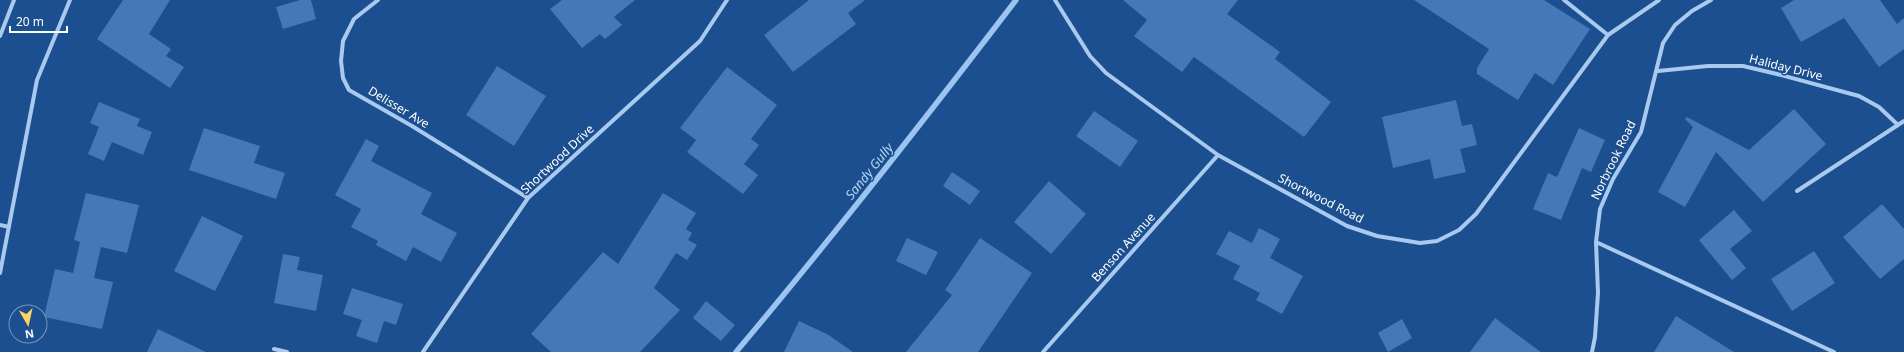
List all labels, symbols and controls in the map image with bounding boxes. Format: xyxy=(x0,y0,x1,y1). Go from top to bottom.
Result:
scale bar xyxy=(10,8,67,34)
text: 20 m xyxy=(16,13,44,30)
street label: Haliday Drive xyxy=(1748,50,1825,84)
street label: Delisser Ave xyxy=(365,82,433,132)
street label: Norbrook Road xyxy=(1586,117,1640,203)
street label: Shortwood Drive xyxy=(517,120,598,198)
water label: Sandy Gully xyxy=(841,138,898,203)
street label: Shortwood Road xyxy=(1275,169,1367,227)
street label: Benson Avenue xyxy=(1087,209,1159,285)
north arrow xyxy=(8,304,48,344)
text: N xyxy=(24,326,35,342)

